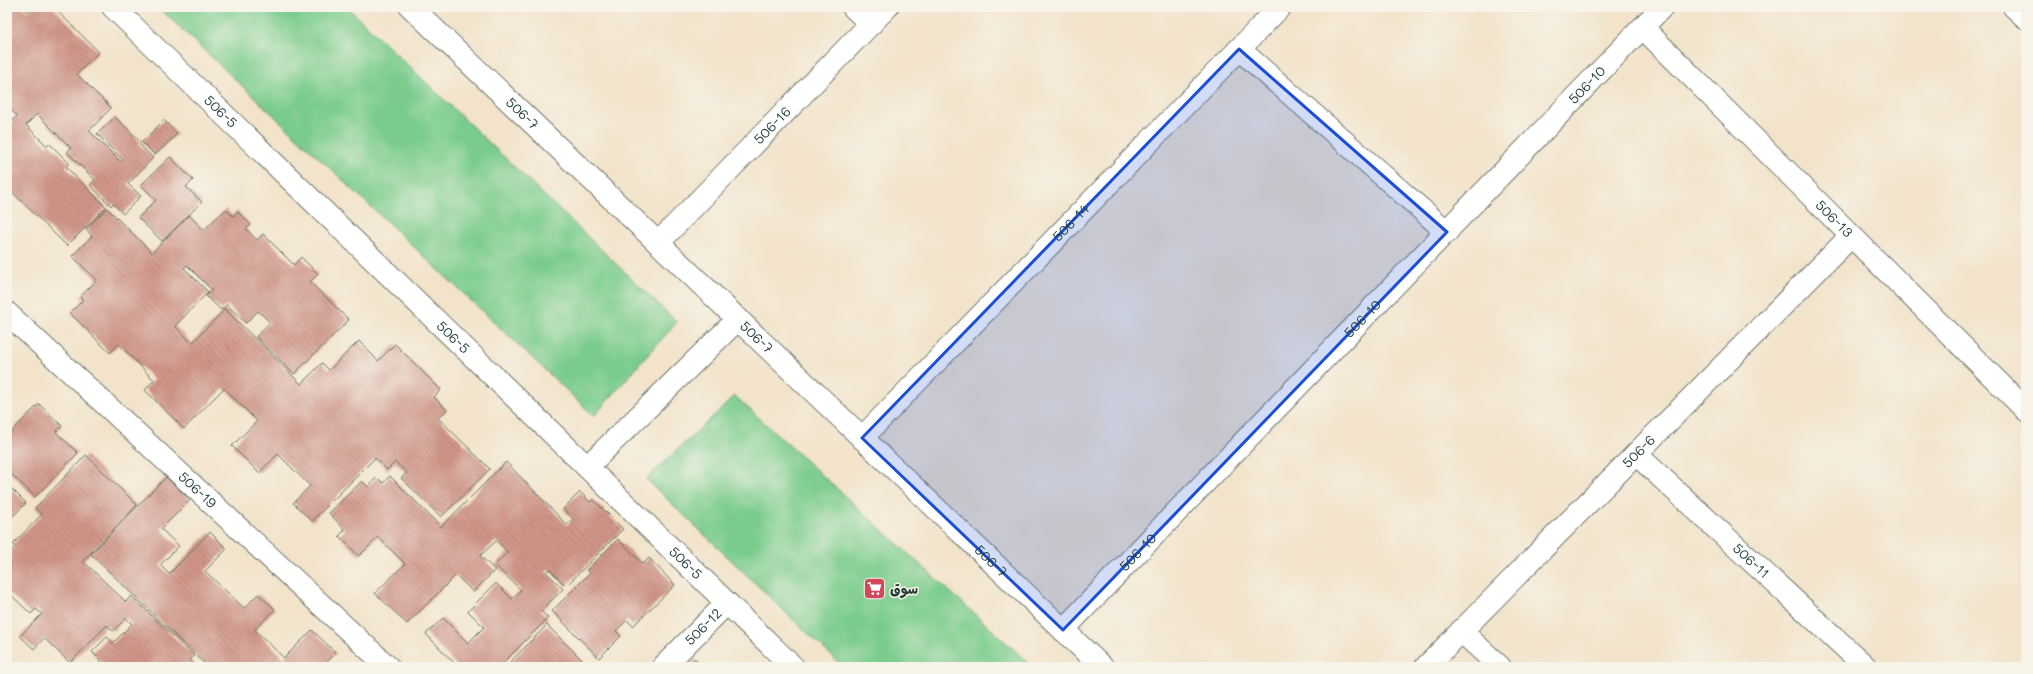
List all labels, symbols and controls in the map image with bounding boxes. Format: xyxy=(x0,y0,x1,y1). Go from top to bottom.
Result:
street label: 506-10 xyxy=(1564,61,1610,108)
street label: 506-5 xyxy=(200,91,242,132)
street label: 506-7 xyxy=(502,93,544,133)
street label: 506-16 xyxy=(749,102,795,148)
street label: 506-13 xyxy=(1812,195,1857,241)
street label: 506-14 xyxy=(1048,199,1094,245)
street label: 506-10 xyxy=(1339,295,1385,341)
street label: 506-5 xyxy=(433,316,474,357)
street label: 506-7 xyxy=(736,316,778,357)
street label: 506-6 xyxy=(1618,430,1659,472)
street label: 506-19 xyxy=(175,467,221,512)
street label: 506-10 xyxy=(1115,528,1161,575)
street label: 506-11 xyxy=(1729,538,1774,582)
street label: 506-7 xyxy=(971,540,1012,581)
street label: 506-5 xyxy=(665,542,707,583)
supermarket icon: سوق xyxy=(861,576,887,602)
place label: سوق xyxy=(890,579,918,599)
street label: 506-12 xyxy=(680,604,726,649)

